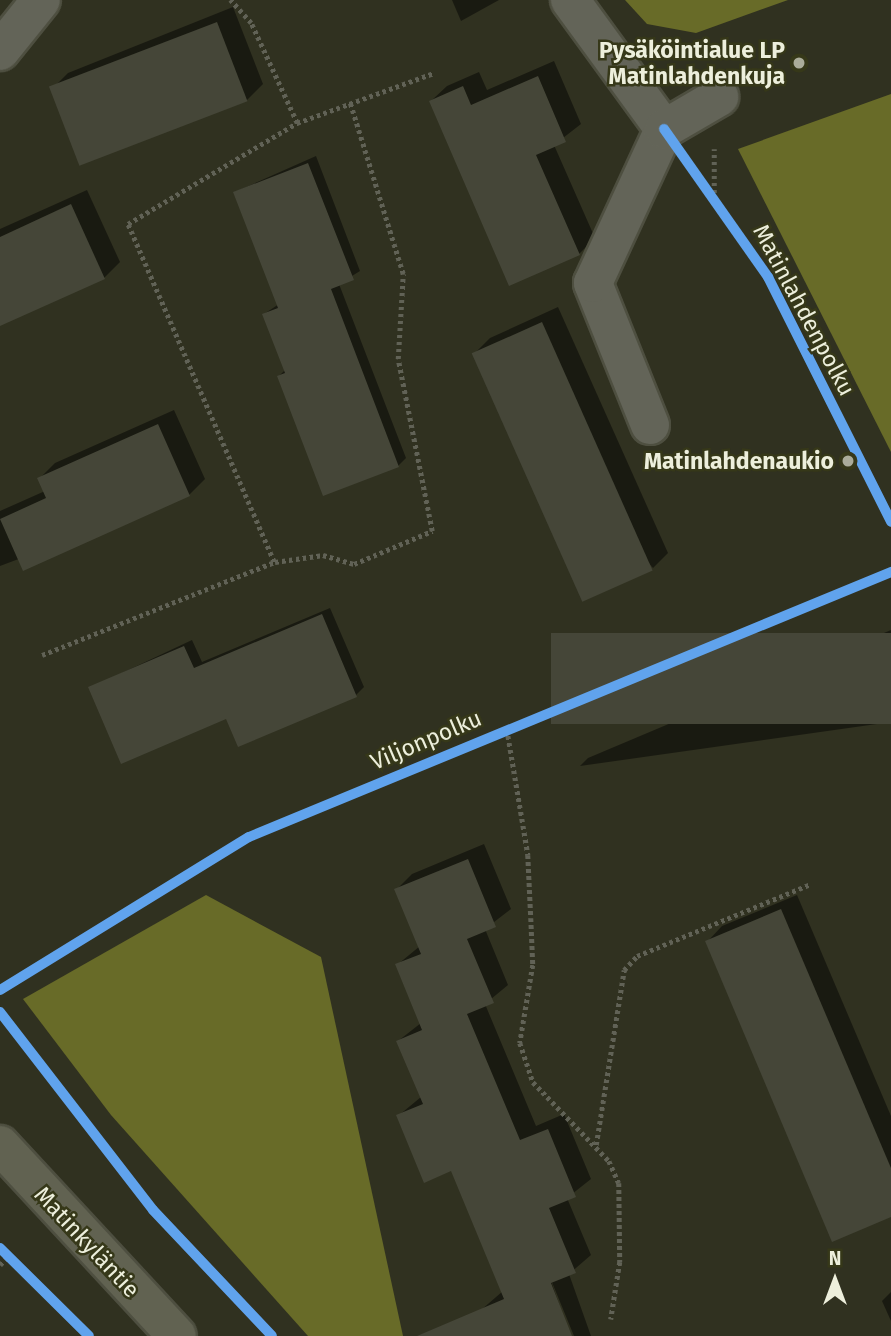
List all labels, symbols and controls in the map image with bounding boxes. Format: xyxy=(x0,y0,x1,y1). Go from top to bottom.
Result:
place label: Pysäköintialue LP Matinlahdenkuja xyxy=(599,36,785,90)
marker: Pysäköintialue LP Matinlahdenkuja xyxy=(791,55,807,71)
street label: Matinlahdenpolku xyxy=(747,220,861,400)
place label: Matinlahdenaukio xyxy=(644,447,834,475)
marker: Matinlahdenaukio xyxy=(840,453,856,469)
street label: Viljonpolku xyxy=(366,704,486,776)
street label: Matinkyläntie xyxy=(29,1181,145,1303)
north arrow xyxy=(800,1245,870,1315)
text: N xyxy=(829,1247,841,1270)

